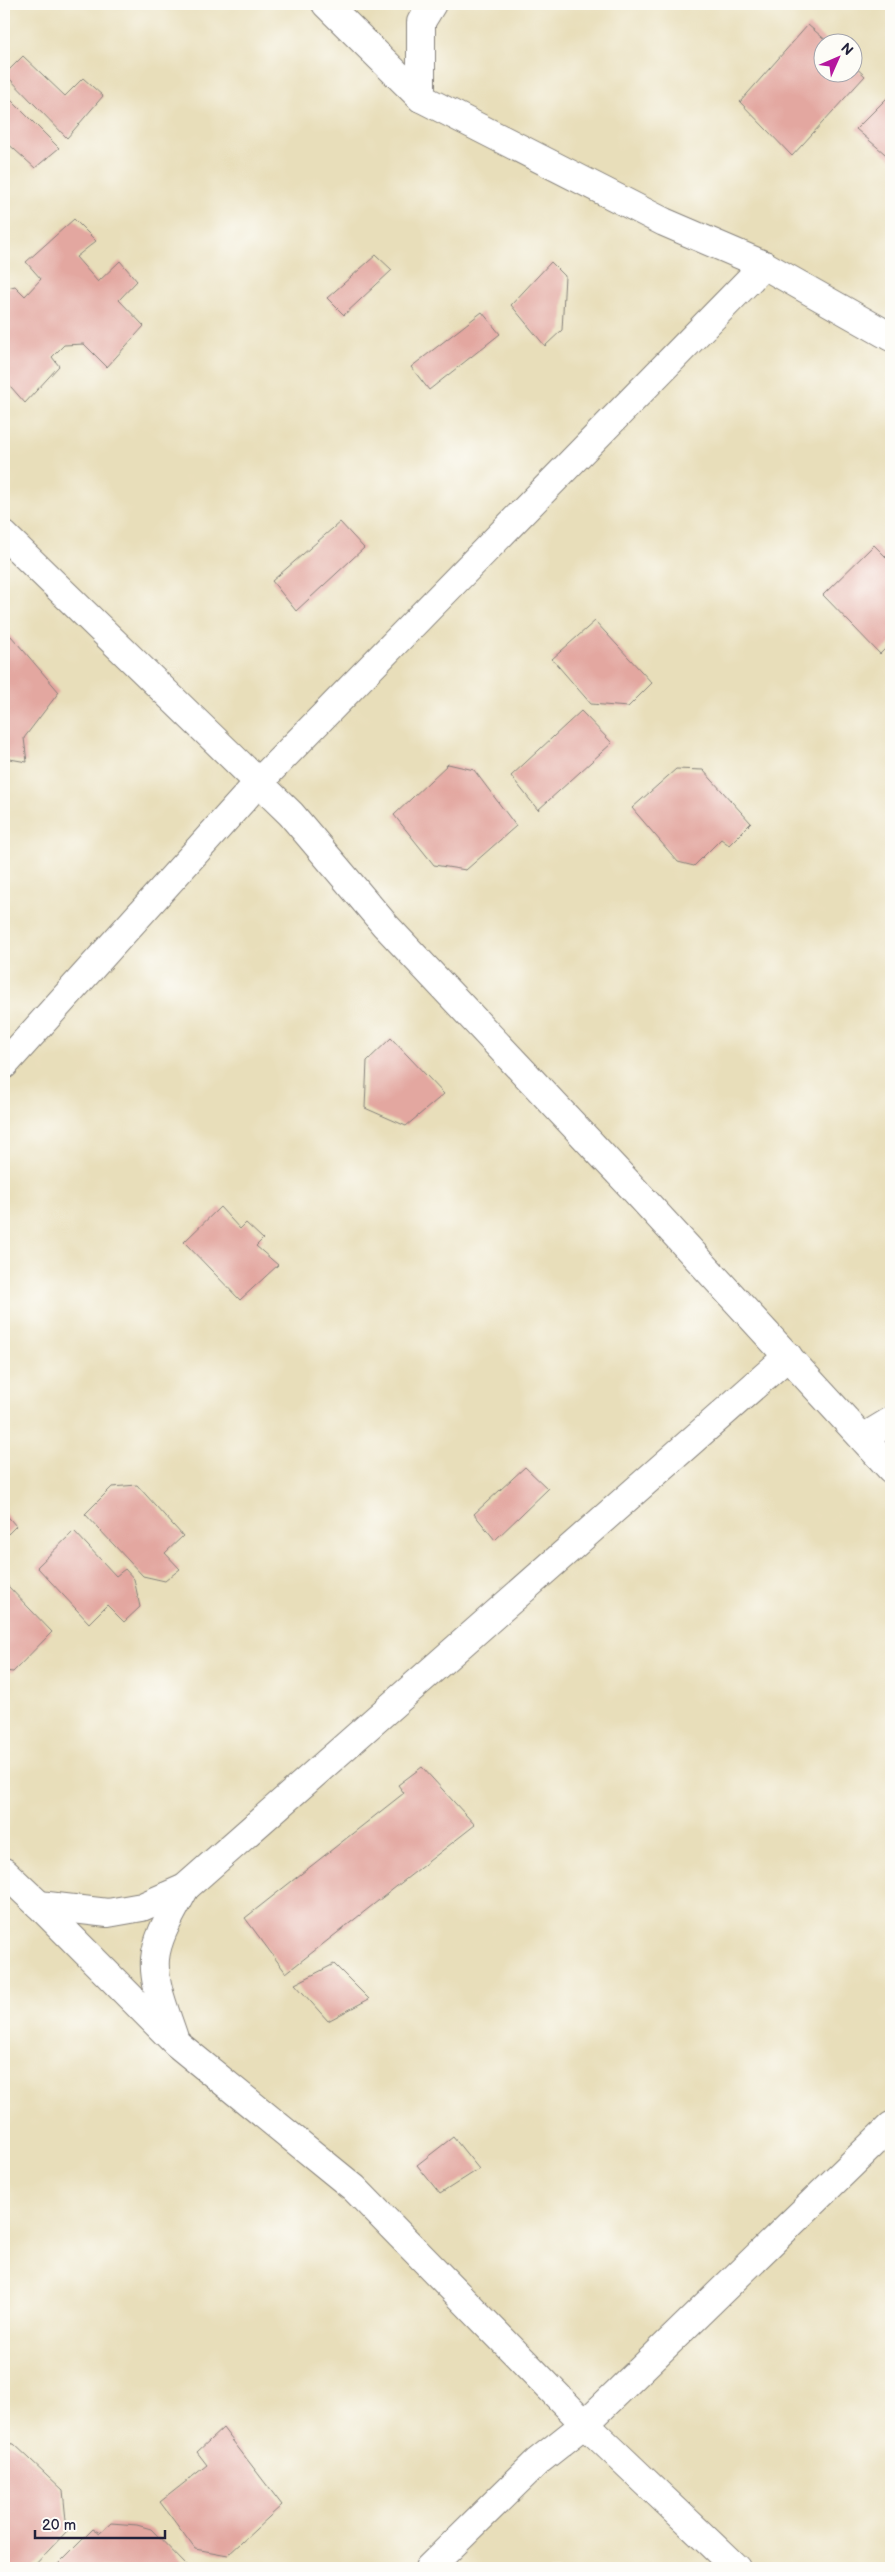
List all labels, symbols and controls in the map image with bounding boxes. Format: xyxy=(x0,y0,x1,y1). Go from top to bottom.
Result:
north arrow xyxy=(812,32,862,82)
text: N xyxy=(837,39,857,59)
scale bar xyxy=(35,2507,165,2539)
text: 20 m xyxy=(42,2516,76,2535)

